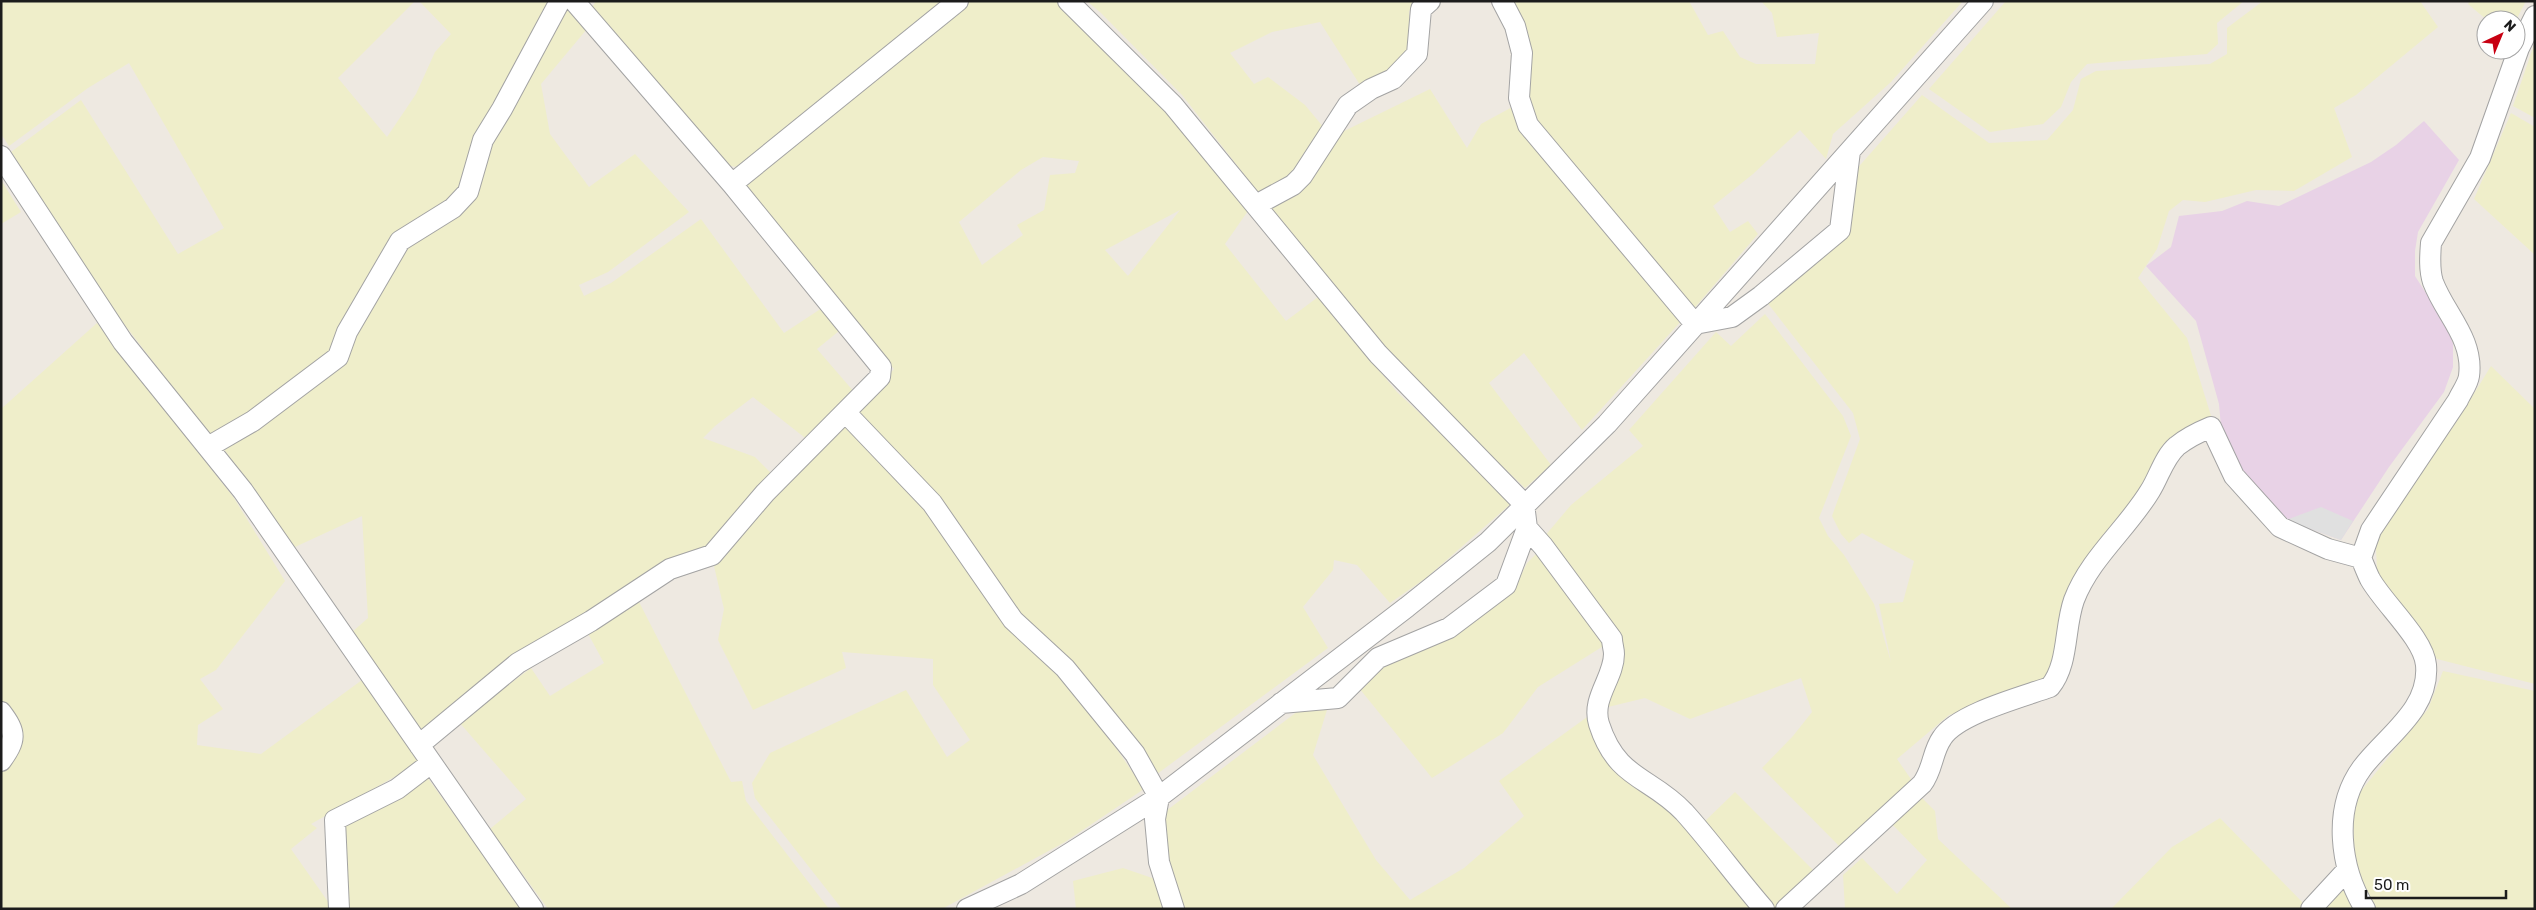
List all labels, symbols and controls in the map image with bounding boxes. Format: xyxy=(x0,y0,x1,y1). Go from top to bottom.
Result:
north arrow xyxy=(2476,10,2526,60)
text: N xyxy=(2500,16,2519,36)
scale bar xyxy=(2366,868,2506,900)
text: 50 m xyxy=(2374,876,2409,894)

